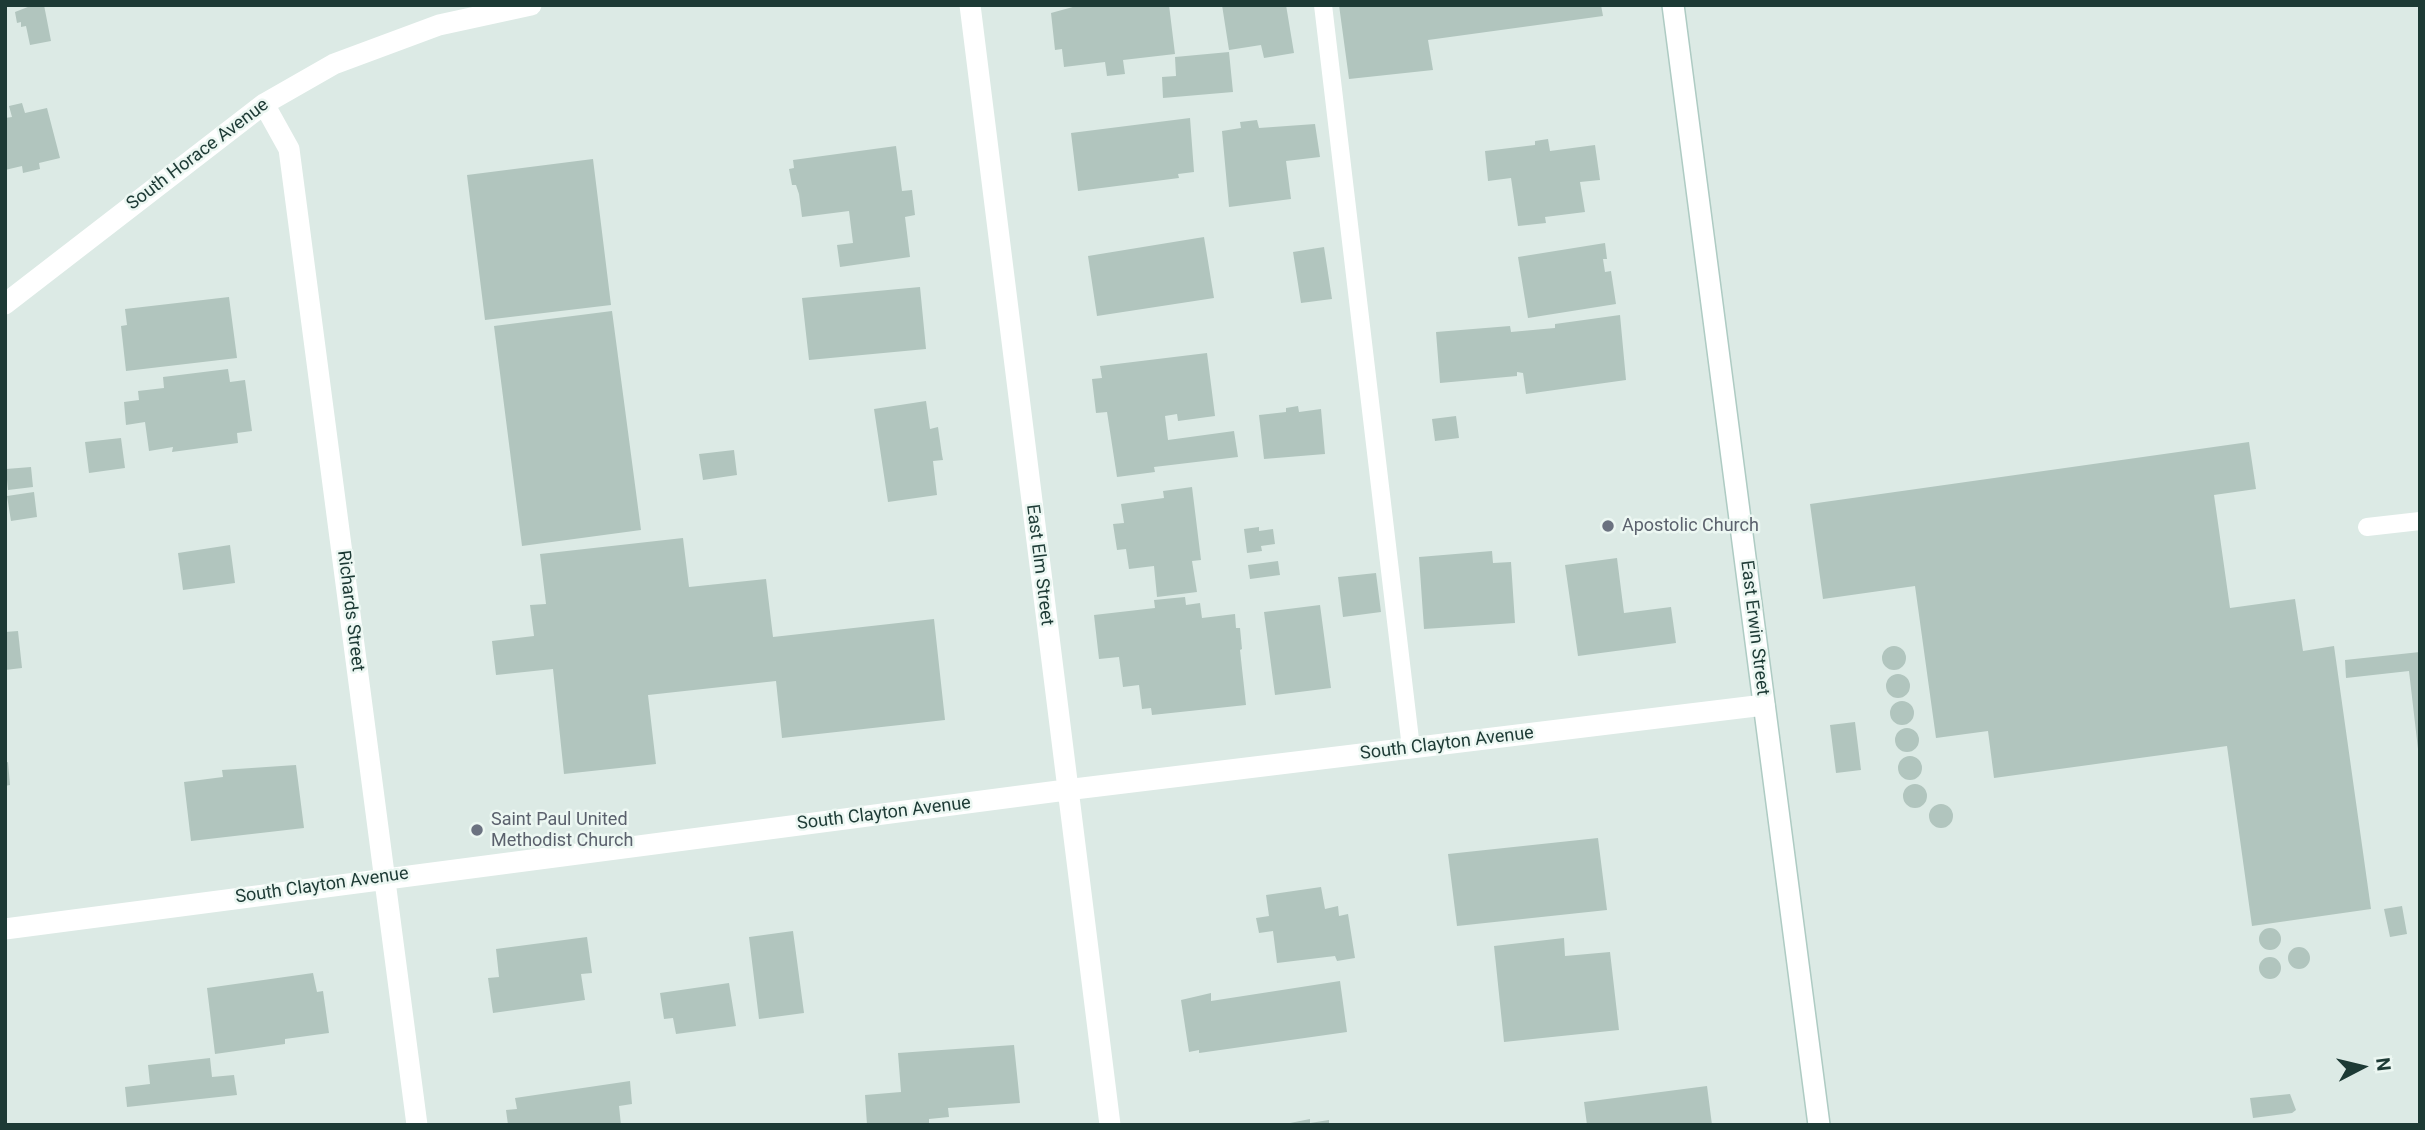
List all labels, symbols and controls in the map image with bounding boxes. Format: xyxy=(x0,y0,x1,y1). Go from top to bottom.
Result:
street label: South Horace Avenue xyxy=(123,95,273,215)
street label: East Elm Street xyxy=(1021,503,1057,627)
place label: Apostolic Church xyxy=(1622,515,1759,537)
marker: Apostolic Church xyxy=(1600,518,1616,534)
street label: Richards Street xyxy=(332,549,368,673)
street label: East Erwin Street xyxy=(1735,559,1773,697)
street label: South Clayton Avenue xyxy=(1359,723,1535,765)
street label: South Clayton Avenue xyxy=(796,793,972,835)
place label: Saint Paul United Methodist Church xyxy=(491,809,633,852)
marker: Saint Paul United Methodist Church xyxy=(469,822,485,838)
street label: South Clayton Avenue xyxy=(234,863,410,909)
north arrow xyxy=(2327,1032,2397,1102)
text: N xyxy=(2371,1056,2396,1072)

